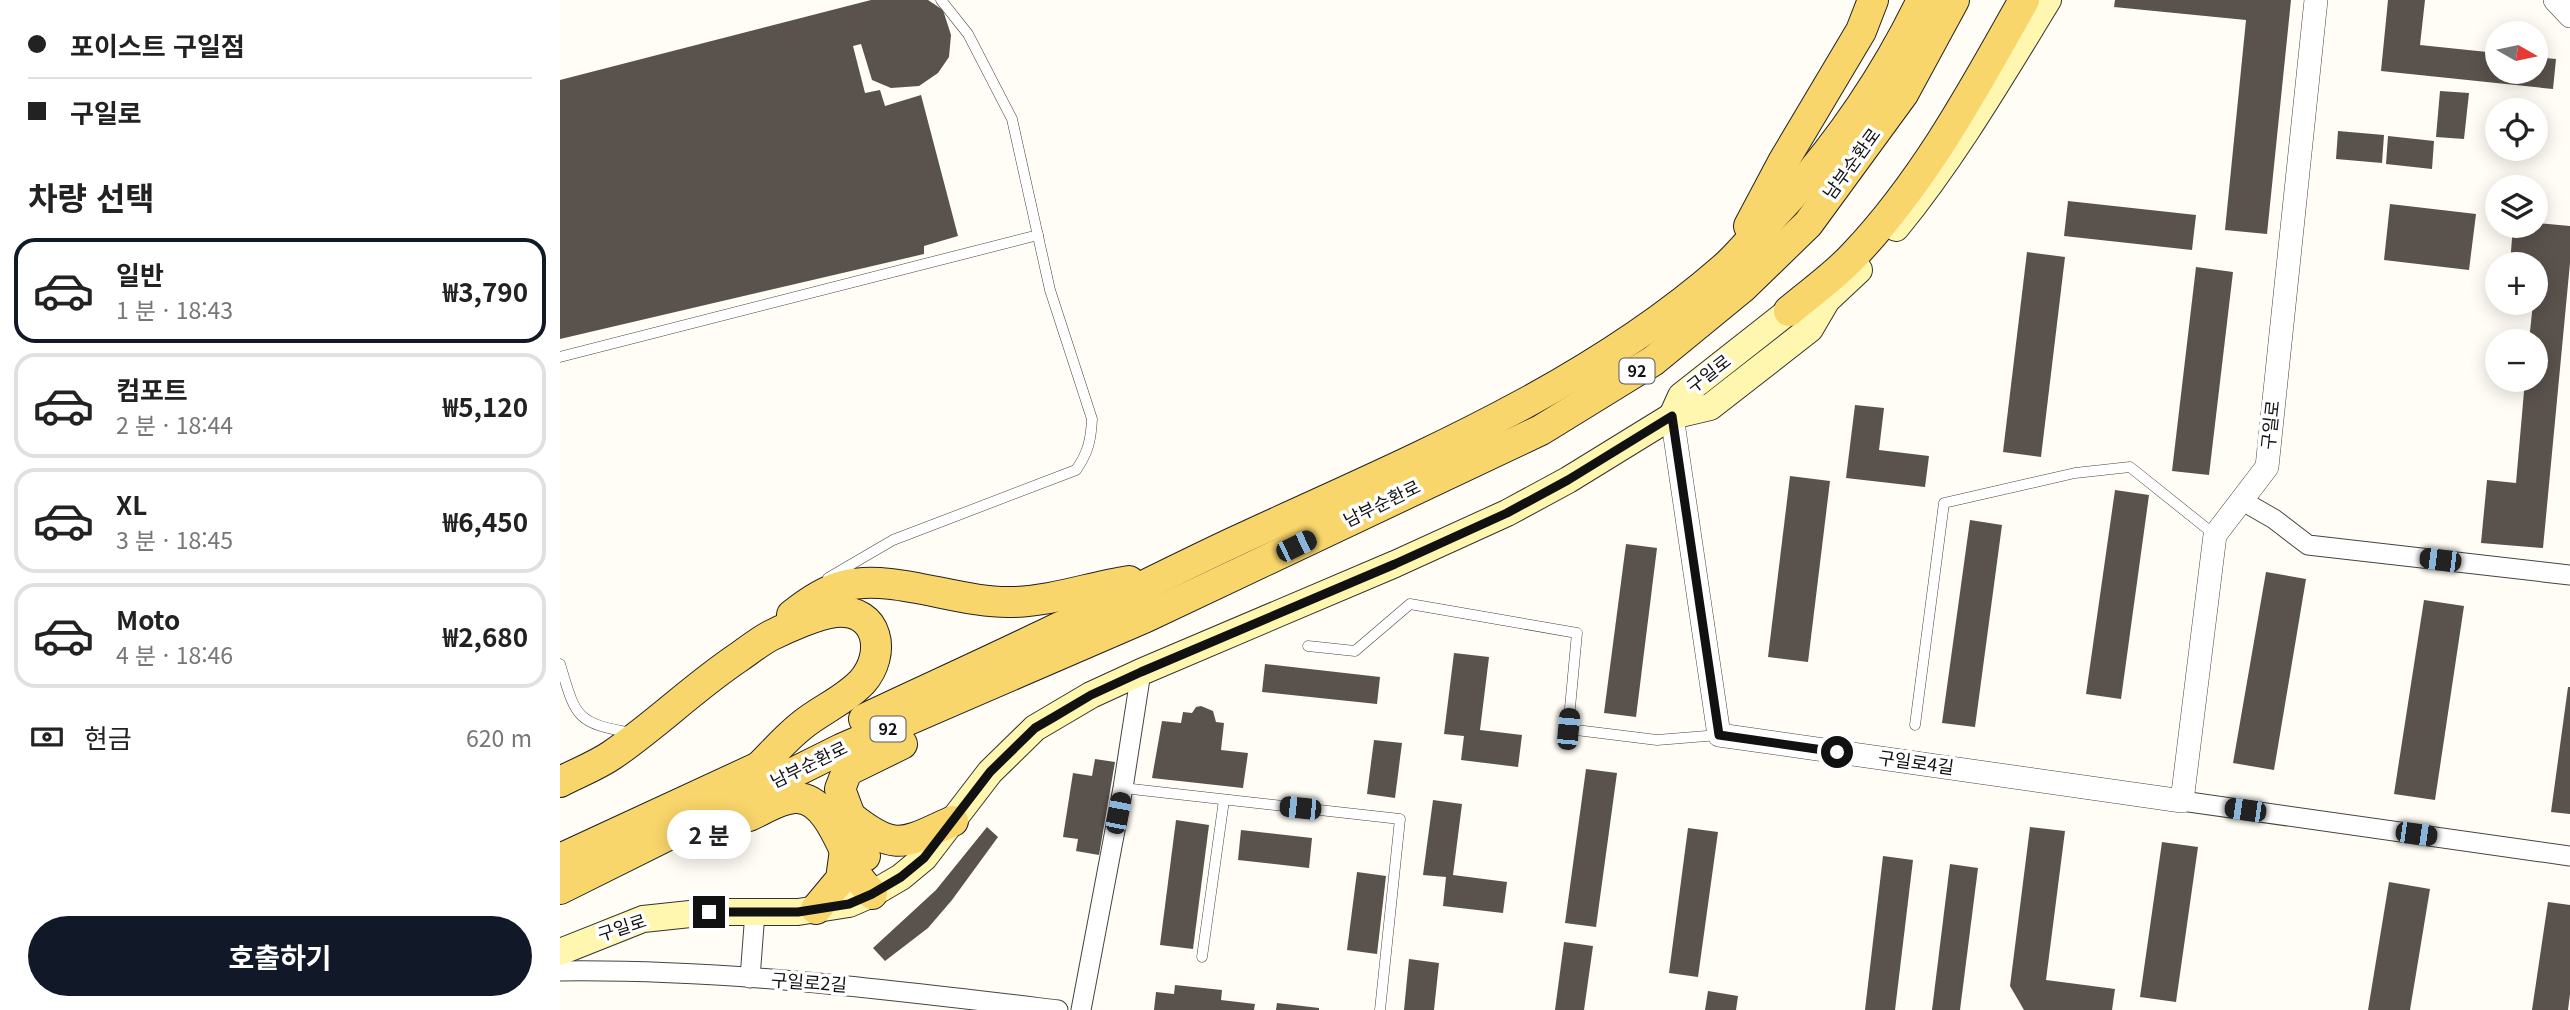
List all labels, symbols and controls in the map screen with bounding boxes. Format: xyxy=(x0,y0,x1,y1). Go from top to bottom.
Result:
north arrow xyxy=(2485,21,2548,84)
map controls xyxy=(2485,21,2548,392)
text: 포이스트 구일점 xyxy=(70,26,245,63)
text: 구일로 xyxy=(70,93,142,130)
button: locate xyxy=(2485,98,2548,161)
street label: 남부순환로 xyxy=(1816,122,1885,204)
text: 차량 선택 xyxy=(28,173,155,219)
button: layers xyxy=(2485,175,2548,238)
button: + xyxy=(2485,252,2548,315)
text: 일반 xyxy=(116,255,164,292)
icon: car xyxy=(32,259,95,322)
text: ₩3,790 xyxy=(443,272,528,309)
text: 1 분 · 18:43 xyxy=(116,292,233,326)
button: − xyxy=(2485,329,2548,392)
street label: 구일로 xyxy=(1680,347,1735,398)
road number: 92 xyxy=(1620,358,1654,384)
text: 컴포트 xyxy=(116,370,188,407)
icon: car xyxy=(32,374,95,437)
text: ₩5,120 xyxy=(443,387,528,424)
street label: 구일로 xyxy=(2253,399,2285,451)
text: 2 분 · 18:44 xyxy=(116,407,233,441)
street label: 남부순환로 xyxy=(1338,472,1424,532)
text: XL xyxy=(116,485,147,522)
icon: car xyxy=(32,489,95,552)
text: ₩6,450 xyxy=(443,502,528,539)
text: 3 분 · 18:45 xyxy=(116,522,233,556)
car xyxy=(1273,527,1320,565)
car xyxy=(2418,547,2463,573)
text: Moto xyxy=(116,600,180,637)
icon: car xyxy=(32,604,95,667)
text: ₩2,680 xyxy=(443,617,528,654)
text: 4 분 · 18:46 xyxy=(116,637,233,671)
car xyxy=(1556,707,1581,751)
road number: 92 xyxy=(870,716,906,742)
icon: cash xyxy=(28,718,66,756)
text: 현금 xyxy=(84,718,132,755)
text: 620 m xyxy=(466,720,532,754)
street label: 남부순환로 xyxy=(765,733,851,793)
route start xyxy=(1821,736,1853,768)
street label: 구일로4길 xyxy=(1877,743,1956,779)
car xyxy=(1104,790,1133,836)
car xyxy=(1279,795,1322,821)
car xyxy=(2223,797,2268,823)
callout: 2 분 xyxy=(667,810,751,860)
text: 2 분 xyxy=(688,817,730,851)
car xyxy=(2394,821,2439,847)
route end xyxy=(693,896,725,928)
street label: 구일로 xyxy=(594,906,649,946)
button: 호출하기 xyxy=(28,916,532,996)
street label: 구일로2길 xyxy=(770,965,848,997)

